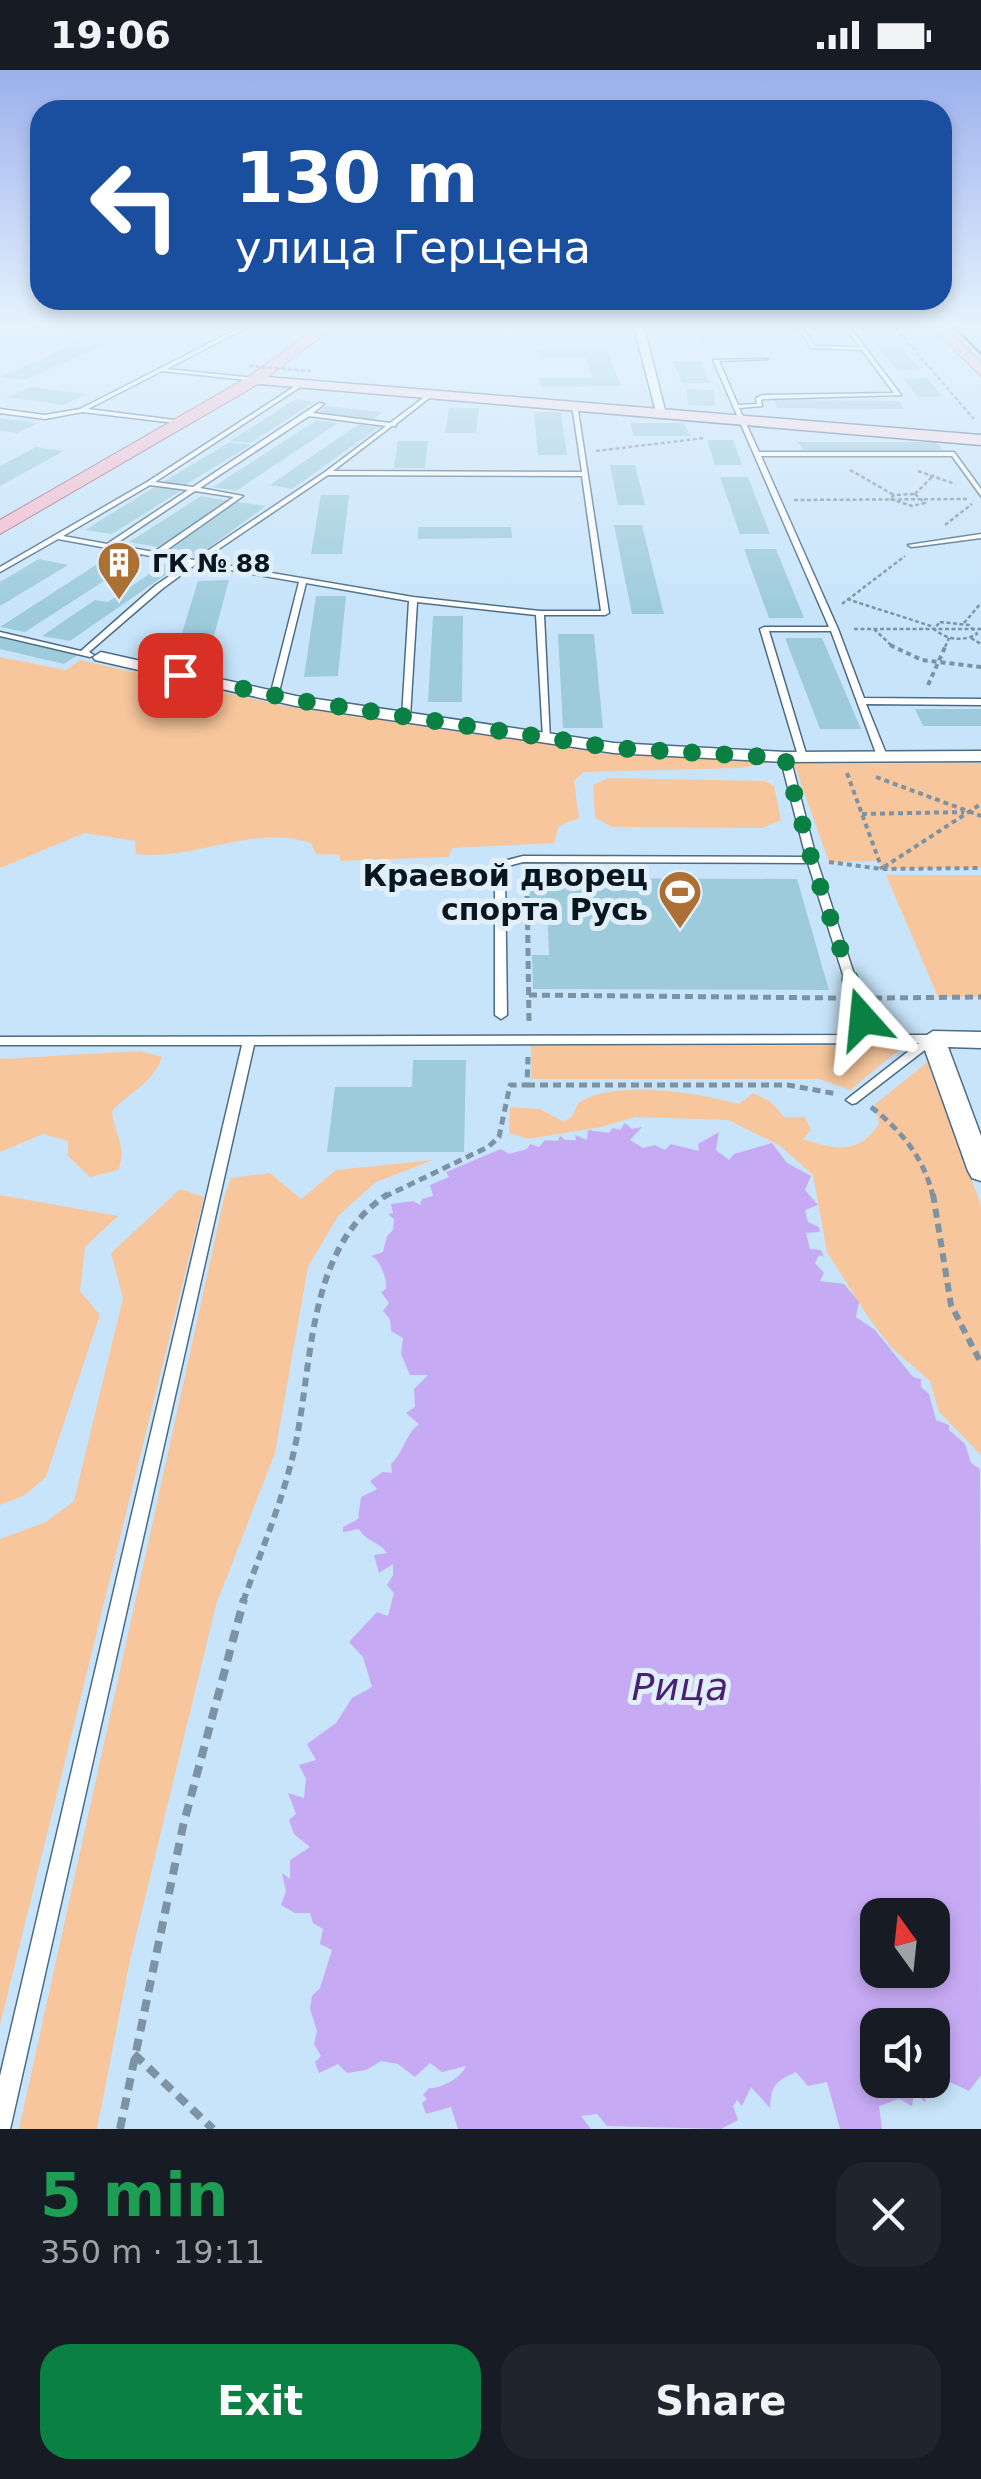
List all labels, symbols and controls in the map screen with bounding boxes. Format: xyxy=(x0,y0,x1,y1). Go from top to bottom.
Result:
text: 19:06 xyxy=(50,13,171,57)
text: 130 m xyxy=(235,137,478,219)
icon: left xyxy=(70,140,200,270)
text: улица Герцена xyxy=(235,221,591,274)
building icon: ГК № 88 xyxy=(96,540,142,601)
place label: ГК № 88 xyxy=(152,549,271,578)
pin xyxy=(138,633,223,718)
icon: arrive xyxy=(153,648,208,703)
place label: Краевой дворец спорта Русь xyxy=(362,858,648,927)
sports icon: Краевой дворец спорта Русь xyxy=(657,869,703,930)
position arrow xyxy=(811,967,915,1071)
water label: Рица xyxy=(632,1665,728,1709)
north arrow xyxy=(860,1898,950,1988)
map controls xyxy=(860,1898,950,2098)
button: sound xyxy=(860,2008,950,2098)
text: 5 min xyxy=(40,2160,228,2230)
button: close xyxy=(836,2162,941,2267)
text: 350 m · 19:11 xyxy=(40,2233,265,2271)
button: Exit xyxy=(40,2344,481,2459)
button: Share xyxy=(501,2344,941,2459)

